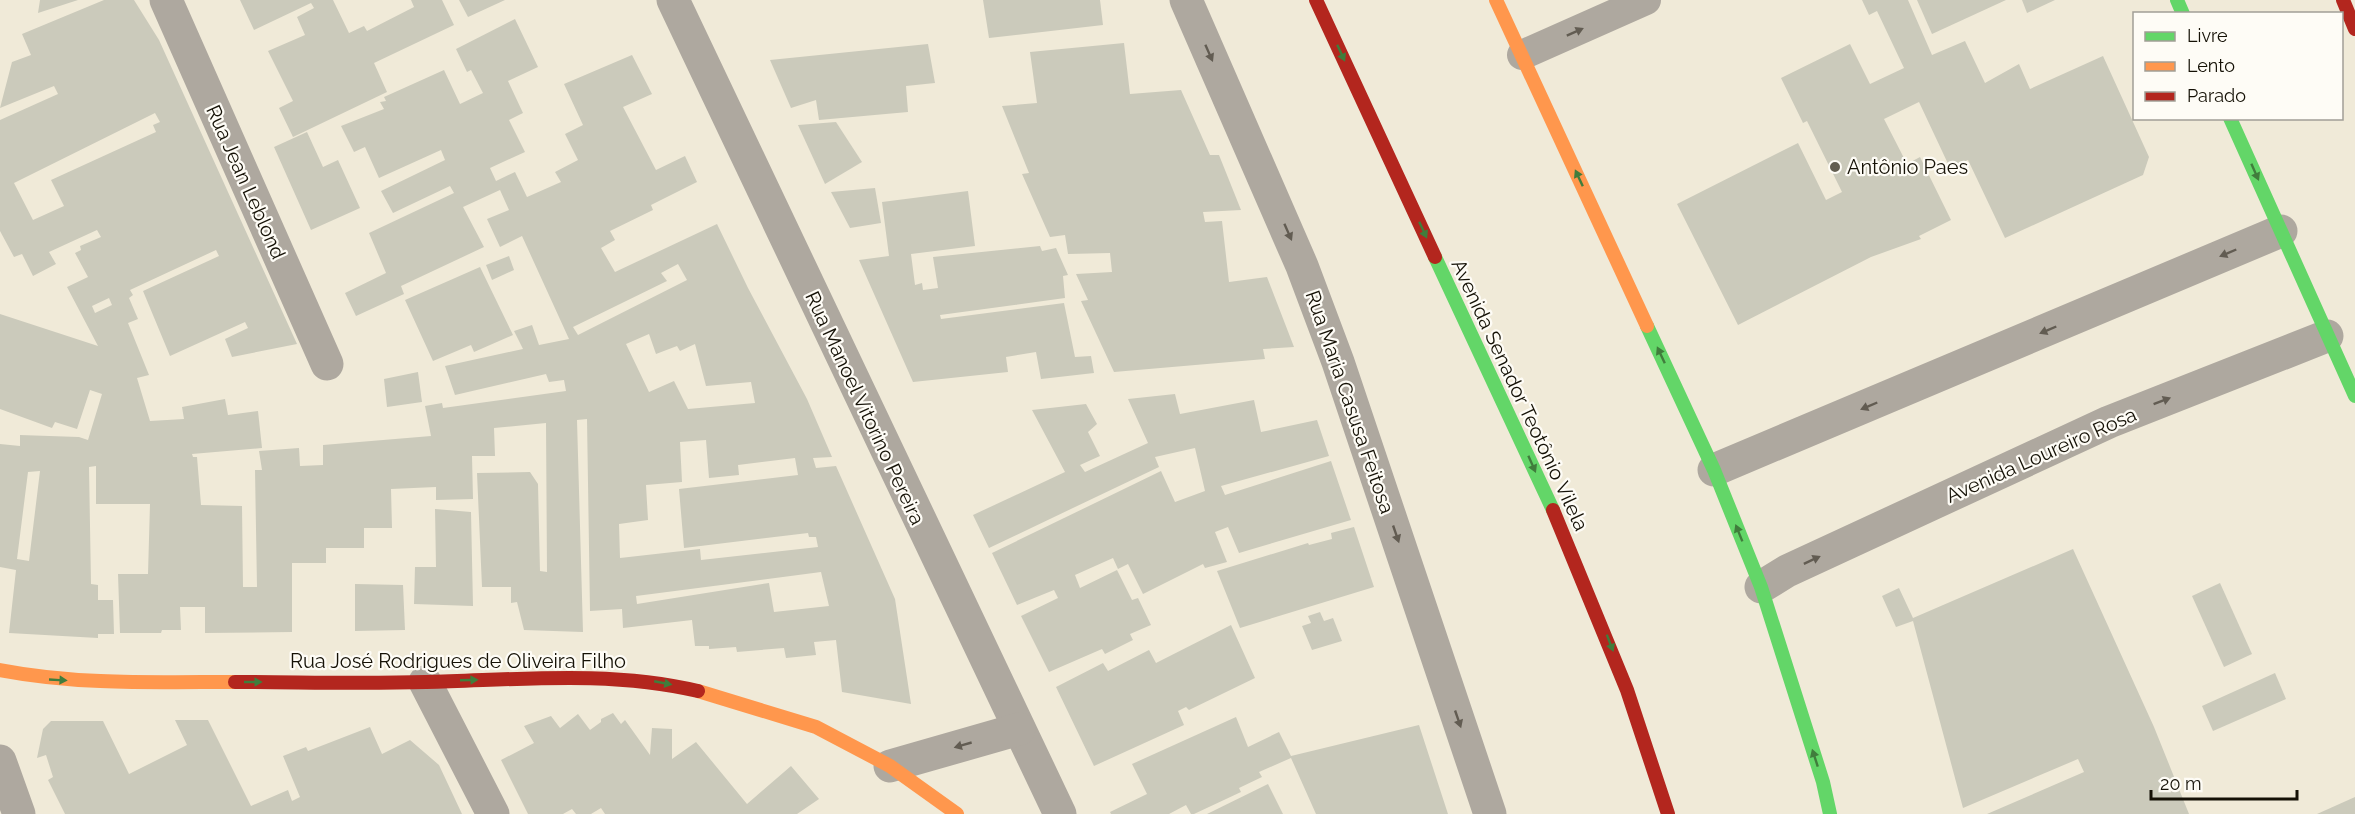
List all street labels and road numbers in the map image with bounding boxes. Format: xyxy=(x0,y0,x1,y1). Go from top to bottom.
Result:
street label: Rua Jean Leblond xyxy=(201,101,291,263)
street label: Avenida Senador Teotônio Vilela xyxy=(1446,255,1594,535)
street label: Rua Manoel Vitorino Pereira xyxy=(800,287,930,529)
street label: Rua Maria Casusa Feitosa xyxy=(1300,287,1400,517)
street label: Avenida Loureiro Rosa xyxy=(1942,402,2140,508)
street label: Rua José Rodrigues de Oliveira Filho xyxy=(290,649,626,673)

